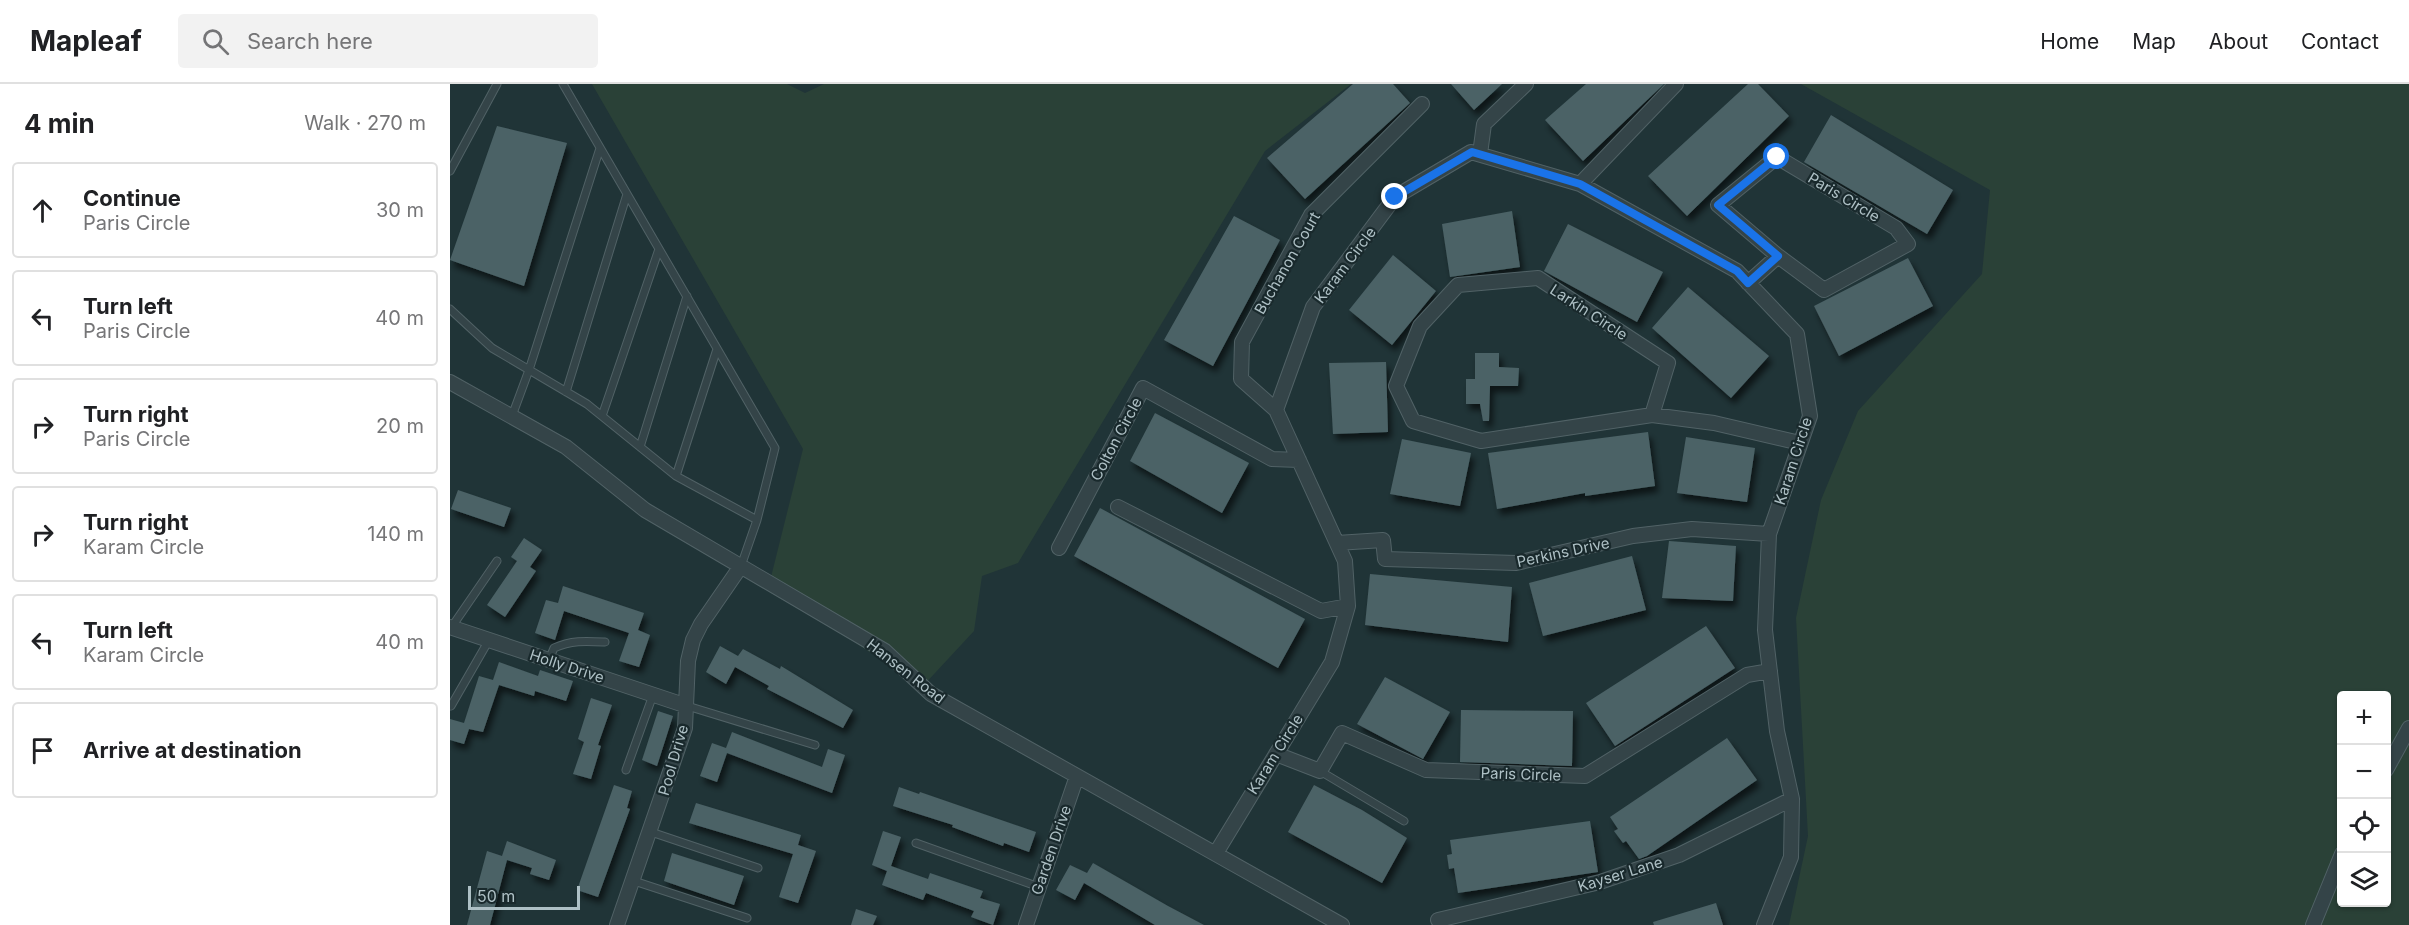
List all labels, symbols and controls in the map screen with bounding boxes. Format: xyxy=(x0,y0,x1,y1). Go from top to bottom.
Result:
search box xyxy=(178,14,598,68)
text: Mapleaf xyxy=(30,24,142,58)
icon: search xyxy=(199,25,232,58)
text: Search here xyxy=(247,28,373,54)
text: Home xyxy=(2040,29,2099,54)
text: Map xyxy=(2132,29,2176,54)
text: About xyxy=(2209,29,2268,54)
text: Contact xyxy=(2301,29,2379,54)
text: 4 min xyxy=(24,108,95,139)
text: Walk · 270 m xyxy=(304,111,426,135)
route start xyxy=(1763,143,1789,169)
street label: Paris Circle xyxy=(1805,168,1883,226)
route end xyxy=(1381,183,1407,209)
text: Continue xyxy=(83,185,181,211)
icon: ahead xyxy=(26,194,59,227)
text: 30 m xyxy=(376,198,424,222)
street label: Buchanon Court xyxy=(1250,208,1324,318)
text: Paris Circle xyxy=(83,211,190,235)
street label: Karam Circle xyxy=(1310,223,1380,307)
street label: Larkin Circle xyxy=(1547,280,1631,344)
text: Turn left xyxy=(83,293,173,319)
icon: left xyxy=(26,302,59,335)
text: 40 m xyxy=(375,306,424,330)
text: Paris Circle xyxy=(83,319,190,343)
street label: Colton Circle xyxy=(1086,394,1146,484)
text: Turn right xyxy=(83,401,189,427)
icon: right xyxy=(26,410,59,443)
text: 20 m xyxy=(376,414,424,438)
street label: Karam Circle xyxy=(1770,415,1816,507)
text: Paris Circle xyxy=(83,427,190,451)
text: Turn right xyxy=(83,509,189,535)
icon: right xyxy=(26,518,59,551)
text: 140 m xyxy=(367,522,424,546)
street label: Perkins Drive xyxy=(1515,533,1611,571)
text: Karam Circle xyxy=(83,535,204,559)
text: Turn left xyxy=(83,617,173,643)
icon: left xyxy=(26,626,59,659)
text: 40 m xyxy=(375,630,424,654)
street label: Hansen Road xyxy=(863,634,949,708)
text: Karam Circle xyxy=(83,643,204,667)
street label: Holly Drive xyxy=(527,645,607,687)
map controls xyxy=(2337,691,2391,907)
button: + xyxy=(2337,691,2391,745)
street label: Karam Circle xyxy=(1243,710,1307,798)
street label: Pool Drive xyxy=(654,723,692,797)
icon: arrive xyxy=(26,734,59,767)
text: Arrive at destination xyxy=(83,737,302,763)
button: − xyxy=(2337,745,2391,799)
street label: Paris Circle xyxy=(1480,763,1562,785)
button: locate xyxy=(2337,799,2391,853)
street label: Garden Drive xyxy=(1027,803,1075,897)
street label: Kayser Lane xyxy=(1575,852,1665,896)
button: layers xyxy=(2337,853,2391,907)
scale bar xyxy=(468,883,580,910)
text: 50 m xyxy=(477,886,515,906)

